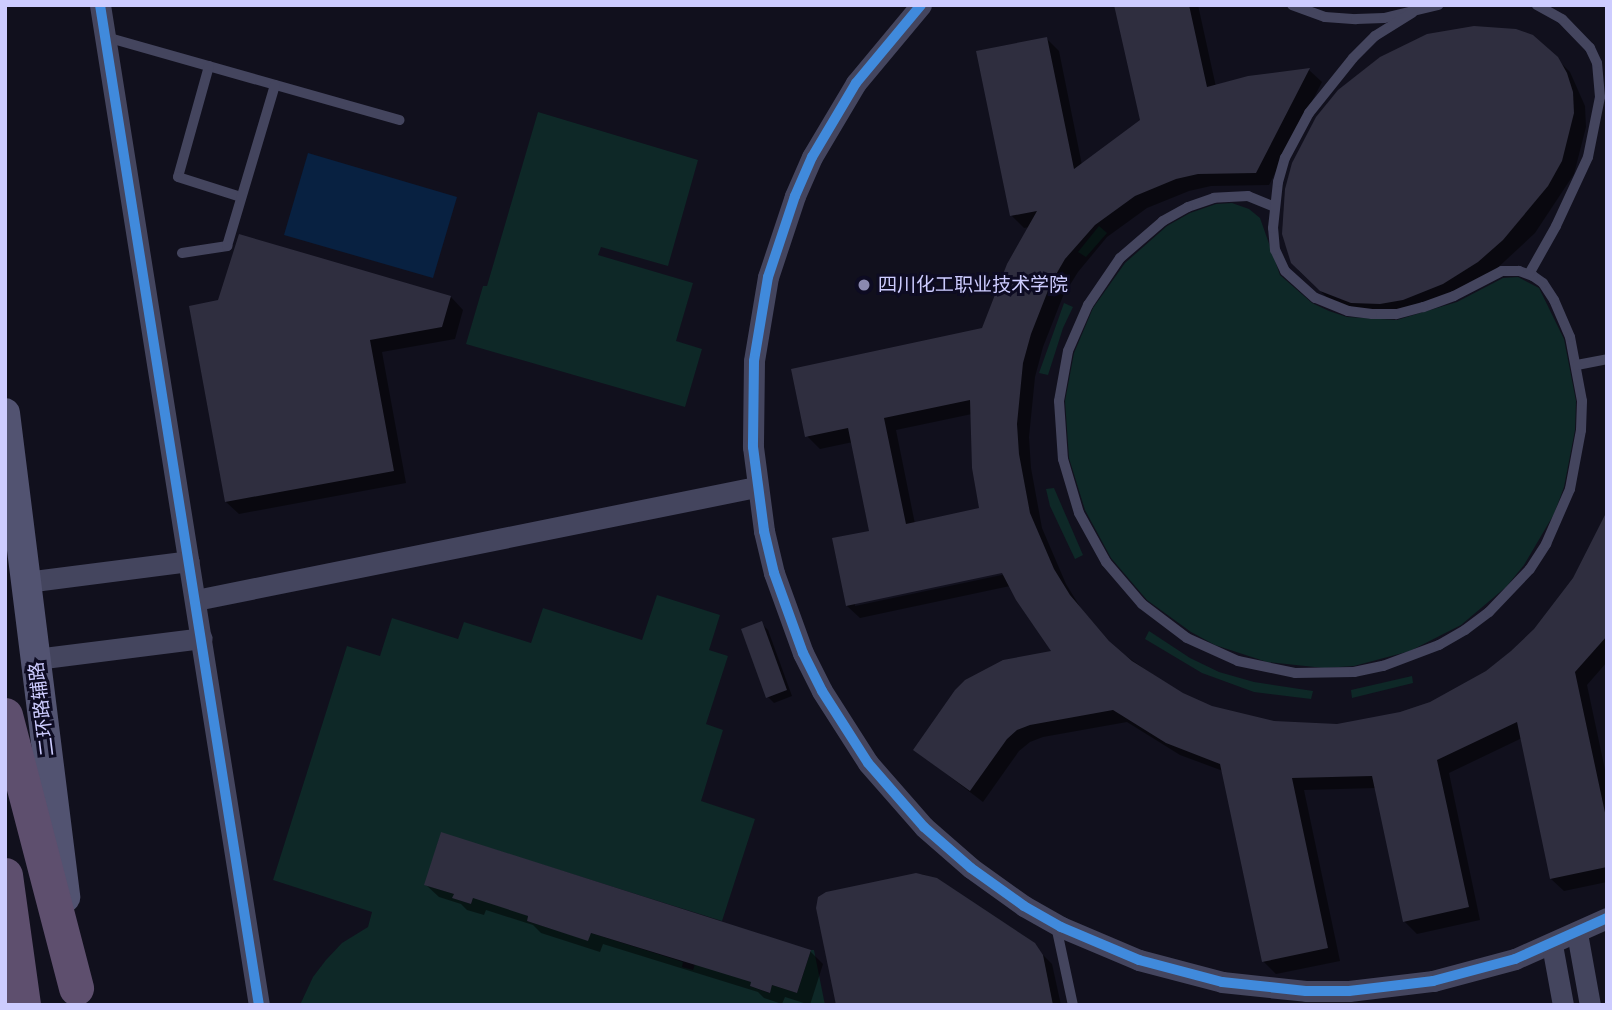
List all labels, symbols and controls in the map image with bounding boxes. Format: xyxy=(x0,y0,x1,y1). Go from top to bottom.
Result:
place label: 四川化工职业技术学院 xyxy=(878,274,1068,296)
marker: 四川化工职业技术学院 xyxy=(856,277,872,293)
street label: 二环路辅路 xyxy=(25,660,59,758)

